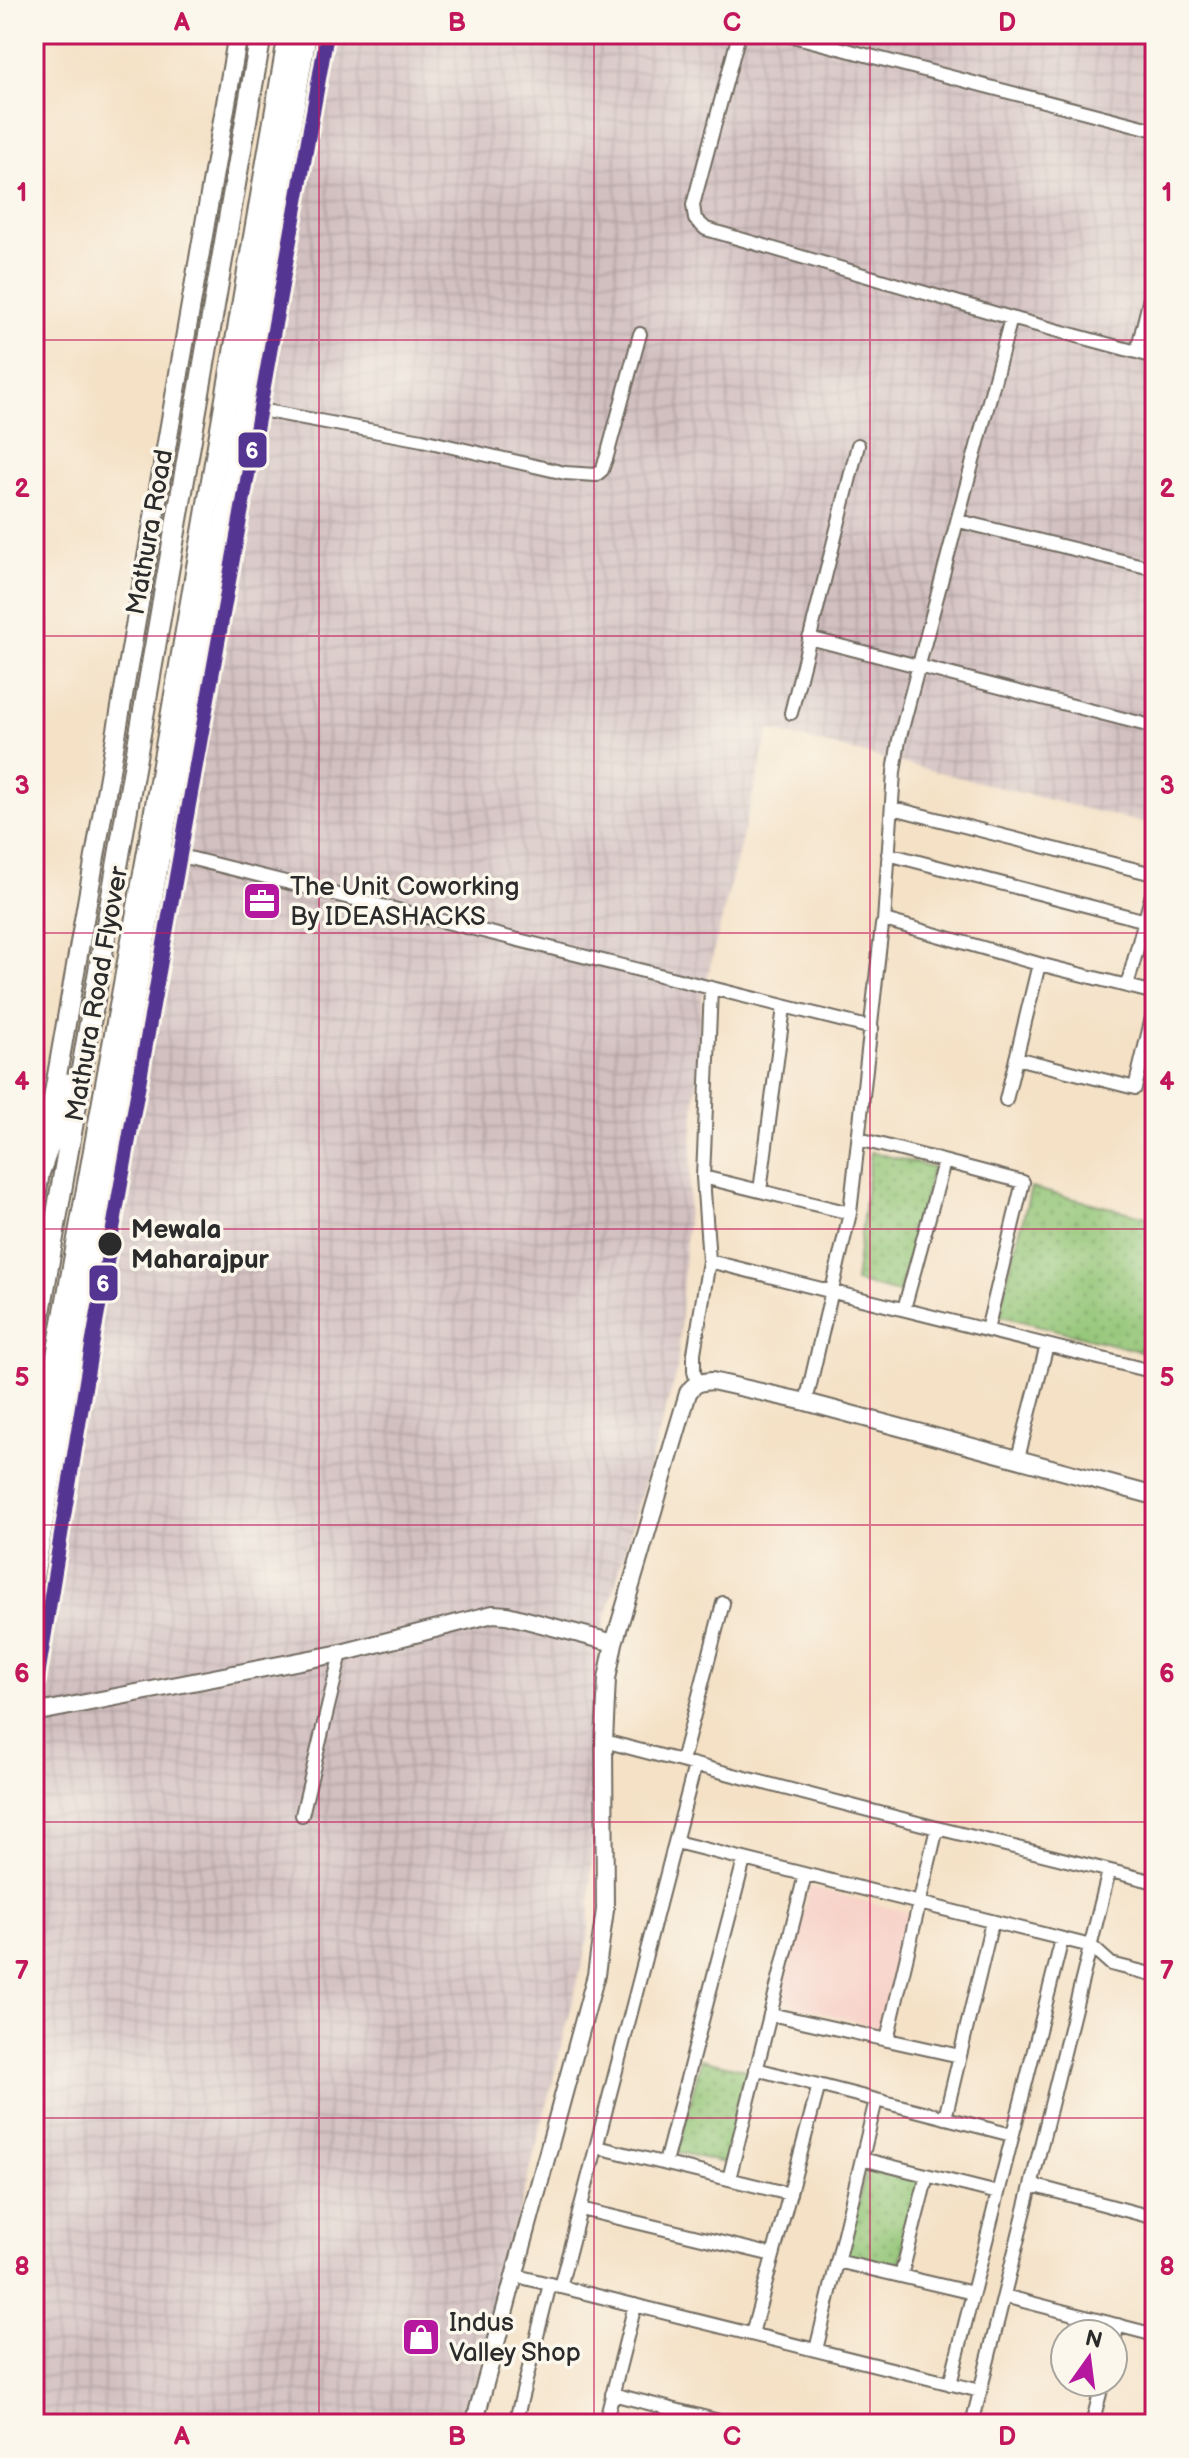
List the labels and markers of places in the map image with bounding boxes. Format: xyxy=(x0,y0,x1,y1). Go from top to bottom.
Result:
place label: The Unit Coworking By IDEASHACKS xyxy=(290,872,520,933)
office icon: The Unit Coworking By IDEASHACKS xyxy=(241,880,283,922)
place label: Mewala Maharajpur xyxy=(131,1215,270,1276)
marker: Mewala Maharajpur xyxy=(96,1230,124,1258)
place label: Indus Valley Shop xyxy=(449,2308,581,2369)
shop icon: Indus Valley Shop xyxy=(400,2316,442,2358)

